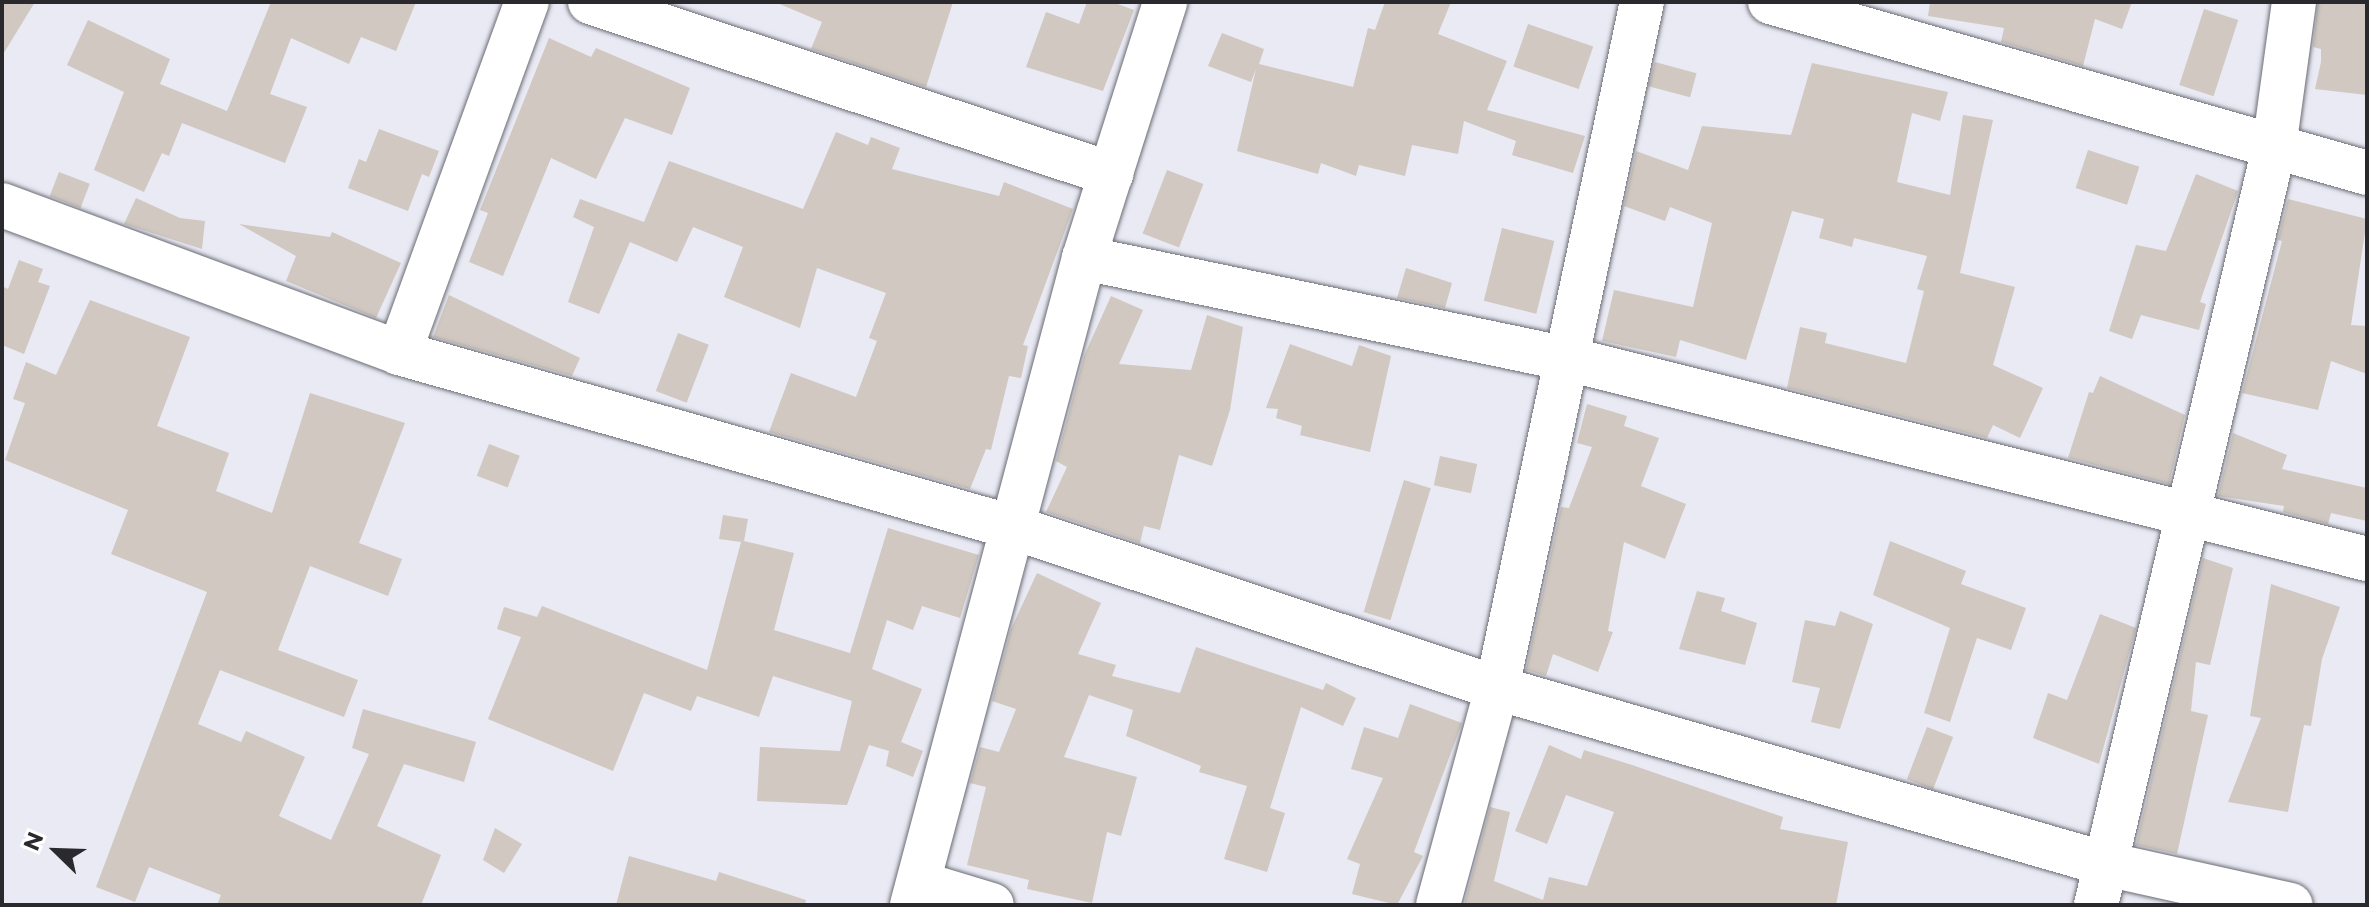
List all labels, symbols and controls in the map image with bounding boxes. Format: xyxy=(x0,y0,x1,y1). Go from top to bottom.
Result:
north arrow xyxy=(16,811,96,891)
text: N xyxy=(18,828,49,855)

